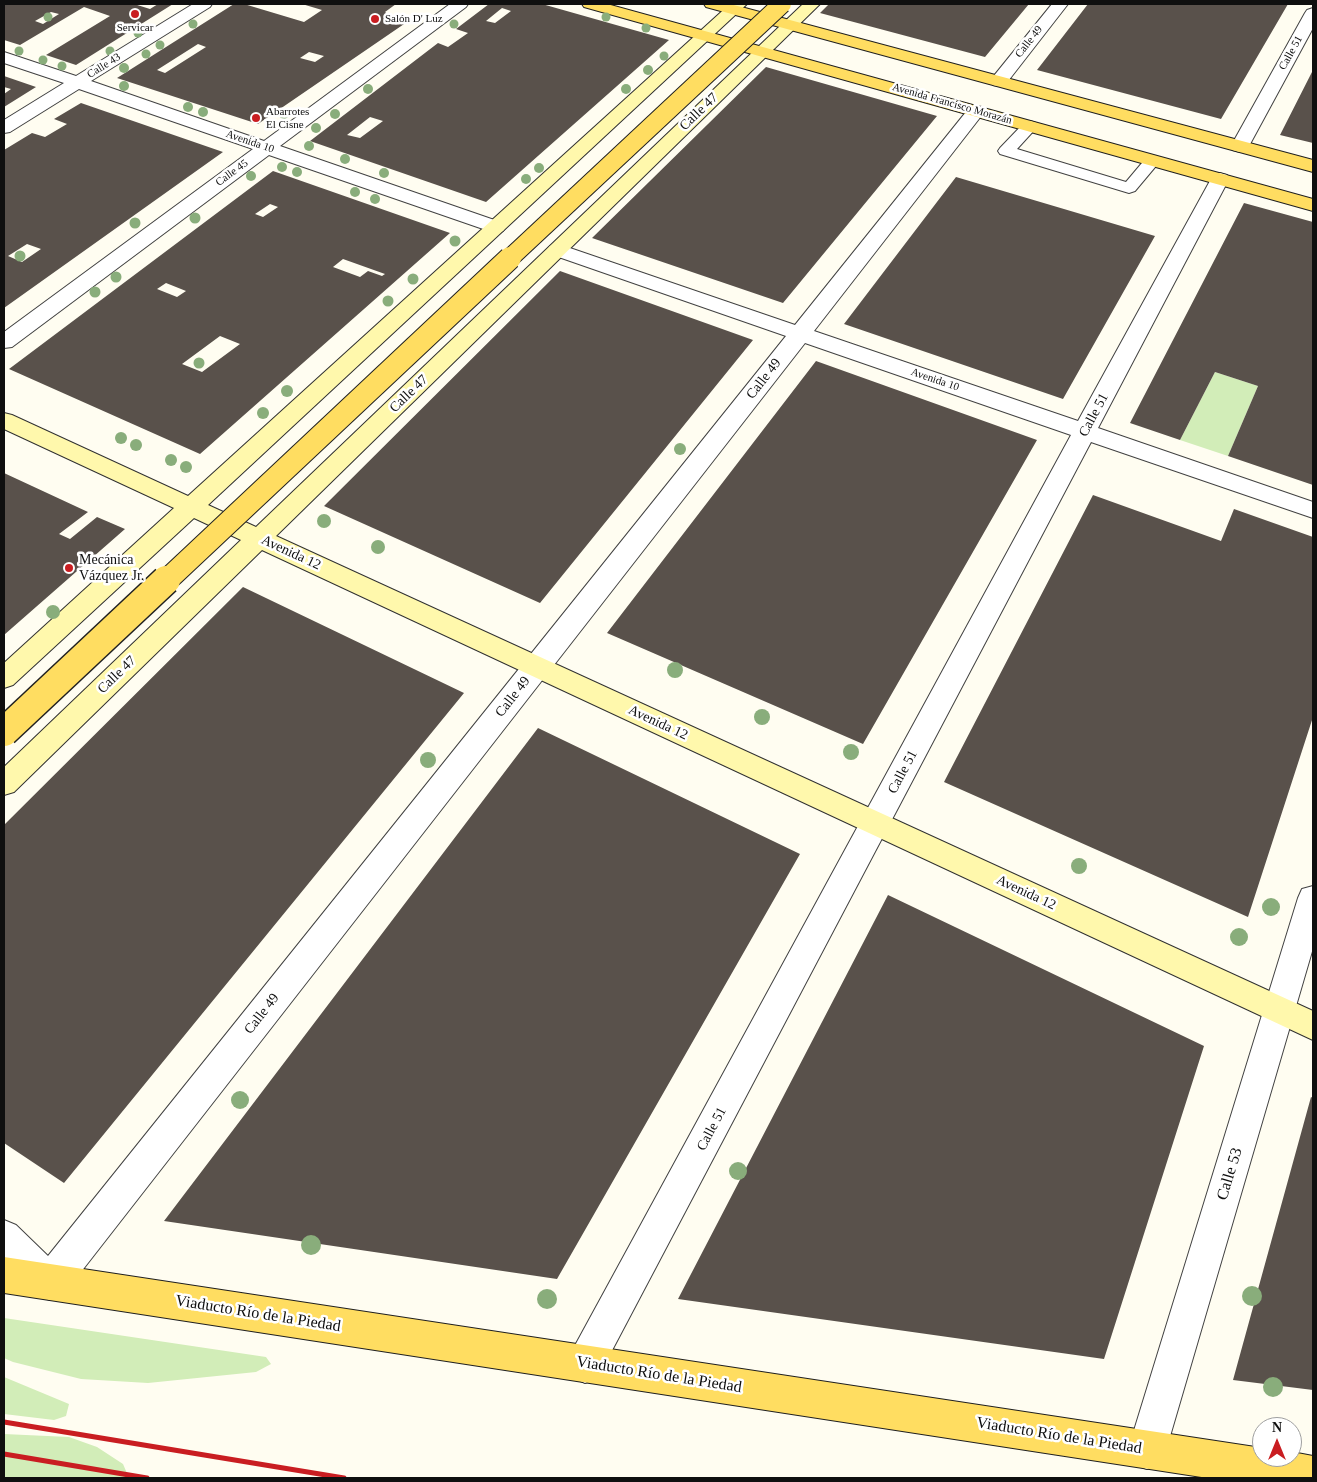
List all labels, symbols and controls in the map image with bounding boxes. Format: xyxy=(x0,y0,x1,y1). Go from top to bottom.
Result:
marker: Servicar xyxy=(129,8,141,20)
place label: Salón D' Luz xyxy=(385,12,443,26)
marker: Salón D' Luz xyxy=(369,13,381,25)
place label: Servicar xyxy=(117,21,153,35)
street label: Calle 49 xyxy=(1012,23,1046,61)
street label: Calle 51 xyxy=(1276,34,1306,72)
street label: Calle 43 xyxy=(85,51,123,81)
street label: Avenida Francisco Morazán xyxy=(891,81,1013,127)
street label: Calle 47 xyxy=(676,90,722,134)
place label: Abarrotes El Cisne xyxy=(266,105,309,131)
marker: Abarrotes El Cisne xyxy=(250,112,262,124)
street label: Avenida 10 xyxy=(224,128,276,156)
street label: Calle 45 xyxy=(213,157,251,189)
street label: Calle 49 xyxy=(743,355,785,403)
street label: Avenida 10 xyxy=(909,366,961,394)
street label: Calle 47 xyxy=(386,372,432,416)
street label: Calle 51 xyxy=(1076,390,1112,440)
street label: Avenida 12 xyxy=(258,532,324,574)
place label: Mecánica Vázquez Jr. xyxy=(79,552,144,584)
marker: Mecánica Vázquez Jr. xyxy=(63,562,75,574)
street label: Calle 47 xyxy=(94,653,140,697)
street label: Calle 49 xyxy=(492,673,534,721)
street label: Avenida 12 xyxy=(625,702,691,744)
street label: Calle 51 xyxy=(885,747,921,797)
street label: Avenida 12 xyxy=(993,872,1059,914)
street label: Calle 49 xyxy=(241,990,283,1038)
street label: Calle 51 xyxy=(694,1104,730,1154)
street label: Calle 53 xyxy=(1213,1145,1247,1203)
street label: Viaducto Río de la Piedad xyxy=(174,1291,342,1337)
street label: Viaducto Río de la Piedad xyxy=(575,1352,743,1398)
street label: Viaducto Río de la Piedad xyxy=(975,1413,1143,1459)
north arrow xyxy=(1252,1417,1302,1467)
text: N xyxy=(1272,1420,1282,1435)

